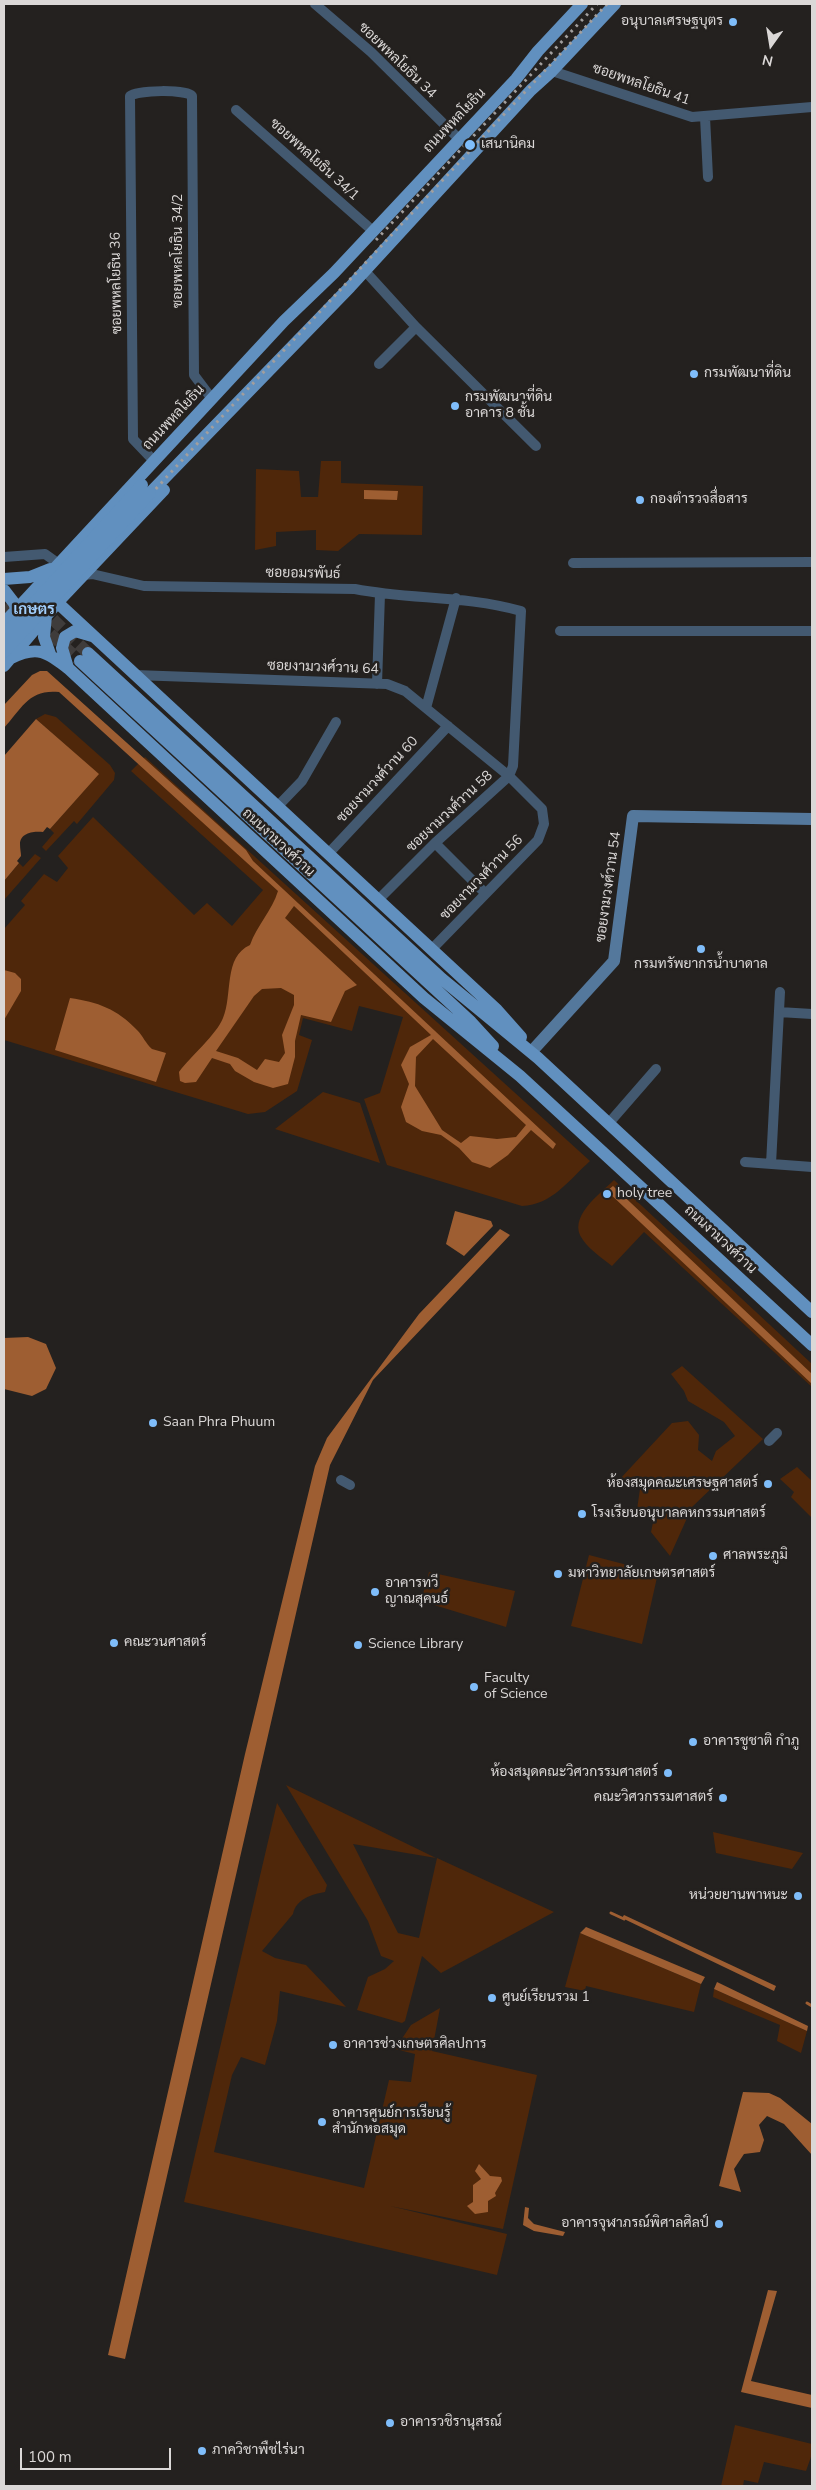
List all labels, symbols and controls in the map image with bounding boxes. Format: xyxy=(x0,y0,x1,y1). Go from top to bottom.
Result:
place label: อนุบาลเศรษฐบุตร xyxy=(621,14,723,30)
marker: อนุบาลเศรษฐบุตร xyxy=(727,16,739,28)
street label: ซอยพหลโยธิน 34 xyxy=(354,19,440,103)
north arrow xyxy=(746,20,796,70)
text: N xyxy=(760,50,775,71)
street label: ซอยพหลโยธิน 41 xyxy=(590,60,692,110)
street label: ถนนพหลโยธิน xyxy=(420,85,490,157)
street label: ซอยพหลโยธิน 34/1 xyxy=(266,115,362,205)
place label: เสนานิคม xyxy=(481,137,535,153)
marker: เสนานิคม xyxy=(463,138,477,152)
street label: ซอยพหลโยธิน 34/2 xyxy=(171,194,187,308)
street label: ซอยพหลโยธิน 36 xyxy=(108,232,126,334)
place label: กรมพัฒนาที่ดิน xyxy=(704,366,791,382)
marker: กรมพัฒนาที่ดิน xyxy=(688,368,700,380)
street label: ถนนพหลโยธิน xyxy=(140,382,208,454)
place label: กรมพัฒนาที่ดิน อาคาร 8 ชั้น xyxy=(465,390,552,422)
marker: กรมพัฒนาที่ดิน อาคาร 8 ชั้น xyxy=(449,400,461,412)
place label: กองตำรวจสื่อสาร xyxy=(650,492,748,508)
marker: กองตำรวจสื่อสาร xyxy=(634,494,646,506)
street label: ซอยอมรพันธ์ xyxy=(265,565,341,583)
district label: เกษตร xyxy=(13,601,55,619)
street label: ซอยงามวงศ์วาน 64 xyxy=(267,658,379,678)
street label: ซอยงามวงศ์วาน 60 xyxy=(334,733,422,827)
street label: ซอยงามวงศ์วาน 58 xyxy=(403,768,497,856)
street label: ถนนงามวงศ์วาน xyxy=(238,805,318,881)
street label: ซอยงามวงศ์วาน 54 xyxy=(593,830,625,944)
street label: ซอยงามวงศ์วาน 56 xyxy=(437,832,527,924)
marker: กรมทรัพยากรน้ำบาดาล xyxy=(695,943,707,955)
place label: กรมทรัพยากรน้ำบาดาล xyxy=(634,957,768,973)
place label: holy tree xyxy=(617,1186,672,1202)
marker: holy tree xyxy=(601,1188,613,1200)
street label: ถนนงามวงศ์วาน xyxy=(680,1202,760,1278)
place label: Saan Phra Phuum xyxy=(163,1415,275,1431)
marker: Saan Phra Phuum xyxy=(147,1417,159,1429)
place label: ห้องสมุดคณะเศรษฐศาสตร์ xyxy=(607,1476,758,1492)
marker: ห้องสมุดคณะเศรษฐศาสตร์ xyxy=(762,1478,774,1490)
place label: โรงเรียนอนุบาลคหกรรมศาสตร์ xyxy=(592,1506,766,1522)
marker: โรงเรียนอนุบาลคหกรรมศาสตร์ xyxy=(576,1508,588,1520)
place label: ศาลพระภูมิ xyxy=(723,1548,788,1564)
marker: ศาลพระภูมิ xyxy=(707,1550,719,1562)
place label: มหาวิทยาลัยเกษตรศาสตร์ xyxy=(568,1566,715,1582)
marker: มหาวิทยาลัยเกษตรศาสตร์ xyxy=(552,1568,564,1580)
place label: อาคารทวี ญาณสุคนธ์ xyxy=(385,1576,448,1608)
marker: อาคารทวี ญาณสุคนธ์ xyxy=(369,1586,381,1598)
place label: คณะวนศาสตร์ xyxy=(124,1635,206,1651)
marker: คณะวนศาสตร์ xyxy=(108,1637,120,1649)
place label: Science Library xyxy=(368,1637,463,1653)
marker: Science Library xyxy=(352,1639,364,1651)
place label: Faculty of Science xyxy=(484,1671,548,1704)
marker: Faculty of Science xyxy=(468,1681,480,1693)
place label: อาคารชูชาติ กำภู xyxy=(703,1734,799,1750)
marker: อาคารชูชาติ กำภู xyxy=(687,1736,699,1748)
place label: ห้องสมุดคณะวิศวกรรมศาสตร์ xyxy=(490,1765,658,1781)
marker: ห้องสมุดคณะวิศวกรรมศาสตร์ xyxy=(662,1767,674,1779)
place label: คณะวิศวกรรมศาสตร์ xyxy=(594,1790,713,1806)
marker: คณะวิศวกรรมศาสตร์ xyxy=(717,1792,729,1804)
place label: หน่วยยานพาหนะ xyxy=(689,1888,788,1904)
marker: หน่วยยานพาหนะ xyxy=(792,1890,804,1902)
place label: ศูนย์เรียนรวม 1 xyxy=(502,1990,590,2006)
marker: ศูนย์เรียนรวม 1 xyxy=(486,1992,498,2004)
place label: อาคารช่วงเกษตรศิลปการ xyxy=(343,2037,487,2053)
marker: อาคารช่วงเกษตรศิลปการ xyxy=(327,2039,339,2051)
place label: อาคารศูนย์การเรียนรู้ สำนักหอสมุด xyxy=(332,2106,451,2138)
marker: อาคารศูนย์การเรียนรู้ สำนักหอสมุด xyxy=(316,2116,328,2128)
place label: อาคารจุฬาภรณ์พิศาลศิลป์ xyxy=(561,2216,709,2232)
marker: อาคารจุฬาภรณ์พิศาลศิลป์ xyxy=(713,2218,725,2230)
place label: อาคารวชิรานุสรณ์ xyxy=(400,2415,502,2431)
marker: อาคารวชิรานุสรณ์ xyxy=(384,2417,396,2429)
scale bar xyxy=(22,2438,174,2470)
place label: ภาควิชาพืชไร่นา xyxy=(212,2443,305,2459)
marker: ภาควิชาพืชไร่นา xyxy=(196,2445,208,2457)
text: 100 m xyxy=(28,2447,72,2467)

